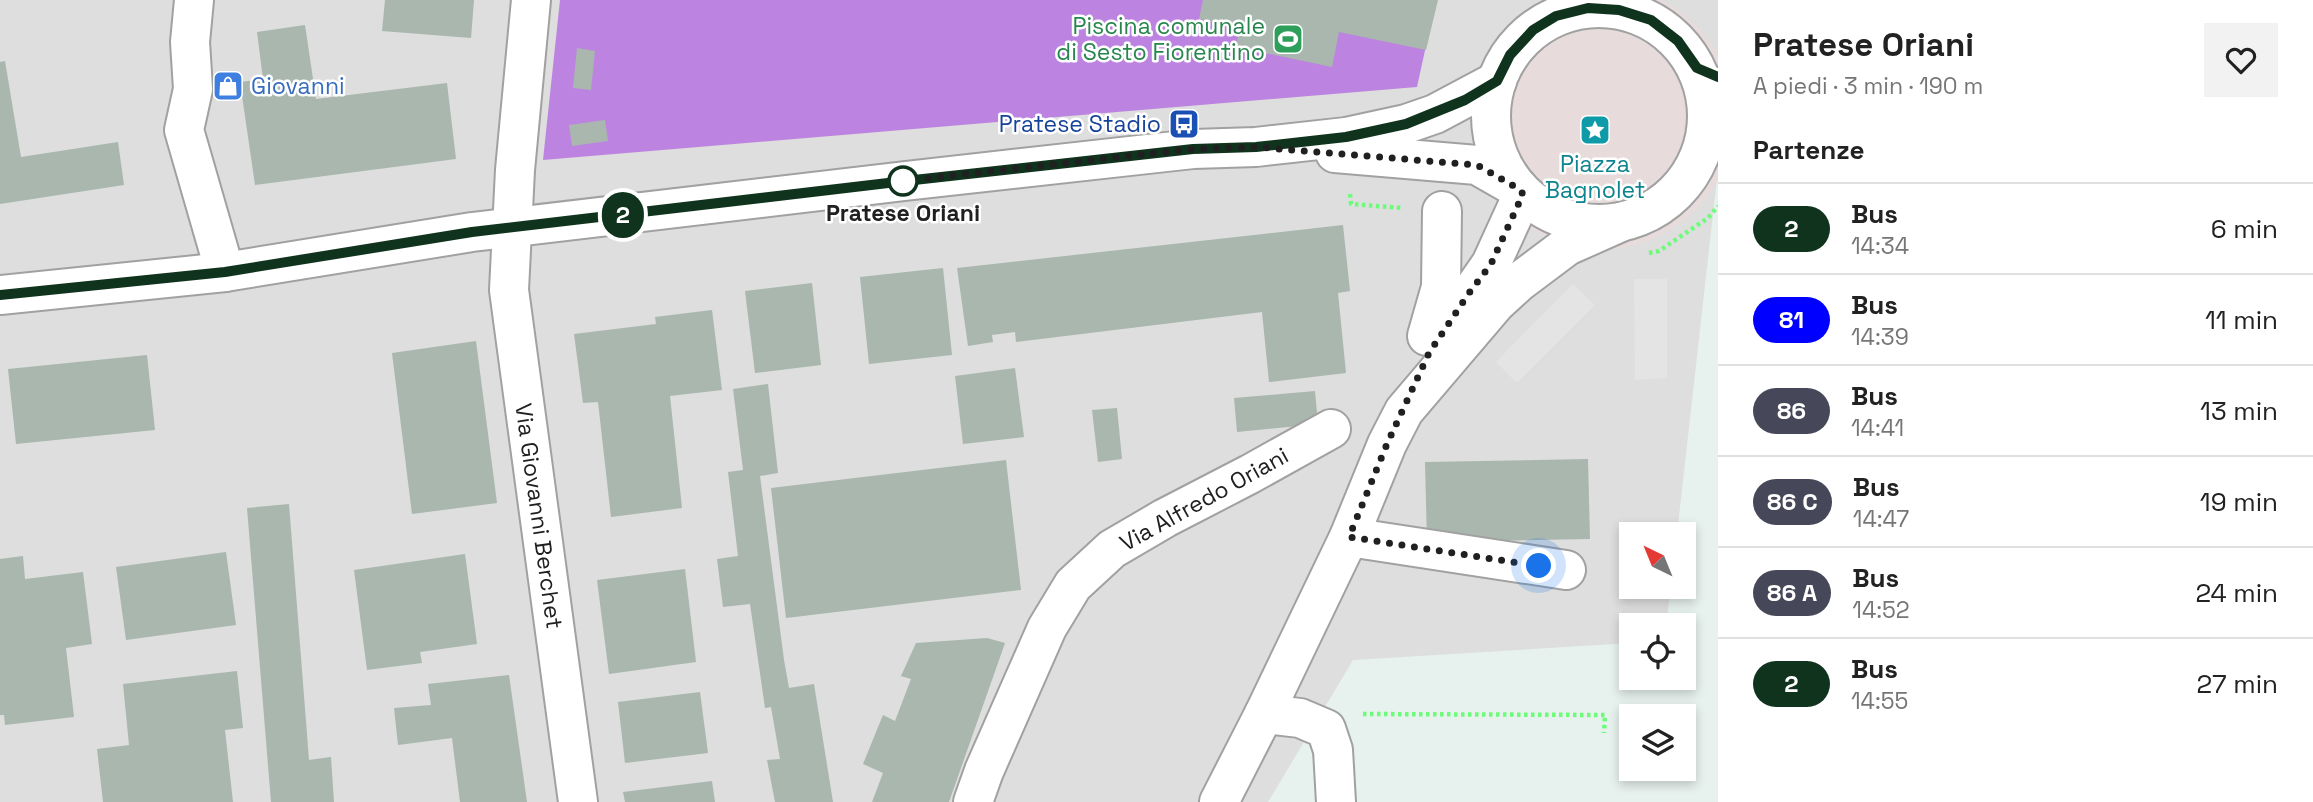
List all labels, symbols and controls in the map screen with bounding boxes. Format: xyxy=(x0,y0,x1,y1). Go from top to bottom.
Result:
place label: Piscina comunale di Sesto Fiorentino xyxy=(1056,11,1265,67)
sports icon: Piscina comunale di Sesto Fiorentino xyxy=(1271,22,1305,56)
button: heart xyxy=(2204,23,2278,97)
text: Pratese Oriani xyxy=(1753,24,1974,66)
shop icon: Giovanni xyxy=(211,69,245,103)
place label: Giovanni xyxy=(251,71,345,101)
text: A piedi · 3 min · 190 m xyxy=(1753,71,1983,101)
bus stop icon: Pratese Stadio xyxy=(1167,107,1201,141)
place label: Pratese Stadio xyxy=(999,109,1161,139)
place icon: Piazza Bagnolet xyxy=(1578,113,1612,147)
text: Partenze xyxy=(1753,133,1864,167)
place label: Piazza Bagnolet xyxy=(1545,149,1645,205)
marker: Pratese Oriani xyxy=(888,166,918,196)
line badge: 2 xyxy=(600,192,646,238)
text: Bus xyxy=(1851,197,1898,231)
place label: Pratese Oriani xyxy=(826,198,980,228)
text: 2 xyxy=(616,199,630,230)
text: 6 min xyxy=(2211,212,2278,246)
text: 2 xyxy=(1784,213,1799,244)
text: 14:34 xyxy=(1851,231,1909,261)
text: Bus xyxy=(1851,288,1898,322)
text: 11 min xyxy=(2205,303,2278,337)
text: 81 xyxy=(1779,304,1804,335)
text: 14:39 xyxy=(1851,322,1909,352)
text: Bus xyxy=(1851,379,1898,413)
text: 13 min xyxy=(2200,394,2278,428)
text: 86 xyxy=(1777,395,1806,426)
street label: Via Giovanni Berchet xyxy=(508,401,570,631)
text: 14:41 xyxy=(1851,413,1904,443)
street label: Via Alfredo Oriani xyxy=(1114,440,1294,558)
text: Bus xyxy=(1853,470,1900,504)
text: 19 min xyxy=(2200,485,2278,519)
text: 86 C xyxy=(1767,486,1818,517)
text: 14:47 xyxy=(1853,504,1909,534)
north arrow xyxy=(1619,522,1696,598)
map controls xyxy=(1619,522,1696,781)
your location xyxy=(1521,548,1556,583)
text: Bus xyxy=(1852,561,1899,595)
text: 24 min xyxy=(2195,576,2278,610)
text: 86 A xyxy=(1767,577,1817,608)
text: 14:52 xyxy=(1852,595,1910,625)
button: locate xyxy=(1619,613,1696,690)
text: Bus xyxy=(1851,652,1898,686)
text: 27 min xyxy=(2197,667,2278,701)
text: 2 xyxy=(1784,668,1799,699)
text: 14:55 xyxy=(1851,686,1908,716)
button: layers xyxy=(1619,704,1696,781)

